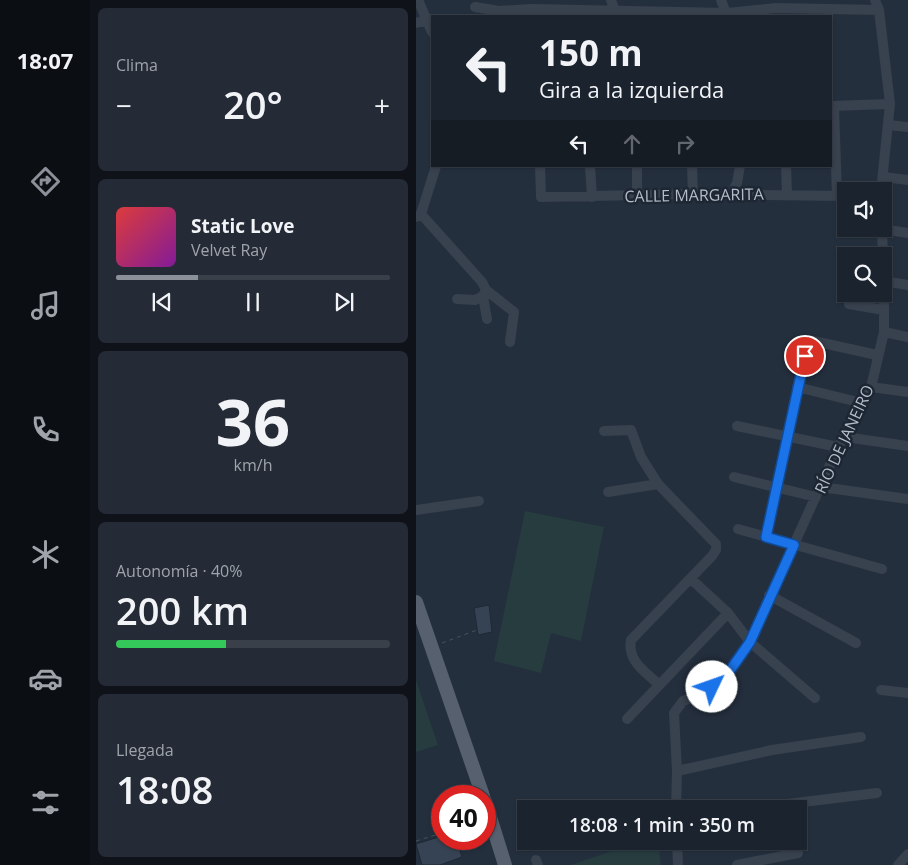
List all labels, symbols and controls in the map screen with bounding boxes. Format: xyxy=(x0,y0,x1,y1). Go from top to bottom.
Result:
text: 150 m xyxy=(539,29,643,76)
icon: left xyxy=(456,35,521,100)
text: 18:07 xyxy=(17,45,73,75)
text: Clima xyxy=(116,54,158,76)
text: Gira a la izquierda xyxy=(539,74,724,104)
text: 20° xyxy=(223,78,283,130)
text: − xyxy=(116,86,132,124)
text: + xyxy=(374,86,390,124)
icon: left xyxy=(565,130,593,158)
icon: ahead xyxy=(618,130,646,158)
icon: right xyxy=(671,130,699,158)
icon: directions xyxy=(28,164,63,199)
map controls xyxy=(837,182,892,302)
button: sound xyxy=(837,182,892,237)
street label: CALLE MARGARITA xyxy=(624,183,765,207)
text: Static Love xyxy=(191,213,294,239)
text: Velvet Ray xyxy=(191,239,267,261)
button: search xyxy=(837,247,892,302)
icon: music xyxy=(28,288,63,323)
icon: previous xyxy=(148,288,176,316)
icon: pause xyxy=(239,288,267,316)
icon: next xyxy=(330,288,358,316)
pin xyxy=(784,335,826,377)
icon: arrive xyxy=(791,342,819,370)
text: 36 xyxy=(216,377,290,465)
street label: RÍO DE JANEIRO xyxy=(809,381,879,497)
icon: phone xyxy=(28,412,63,447)
text: km/h xyxy=(234,454,272,476)
icon: climate xyxy=(28,537,63,572)
text: Autonomía · 40% xyxy=(116,560,242,582)
text: 200 km xyxy=(116,584,249,636)
position arrow xyxy=(685,660,737,712)
icon: car xyxy=(28,661,63,696)
text: Llegada xyxy=(116,739,174,761)
text: 18:08 xyxy=(116,763,213,815)
icon: filters xyxy=(28,785,63,820)
speed limit sign: 40 xyxy=(431,785,496,850)
text: 18:08 · 1 min · 350 m xyxy=(569,812,755,838)

